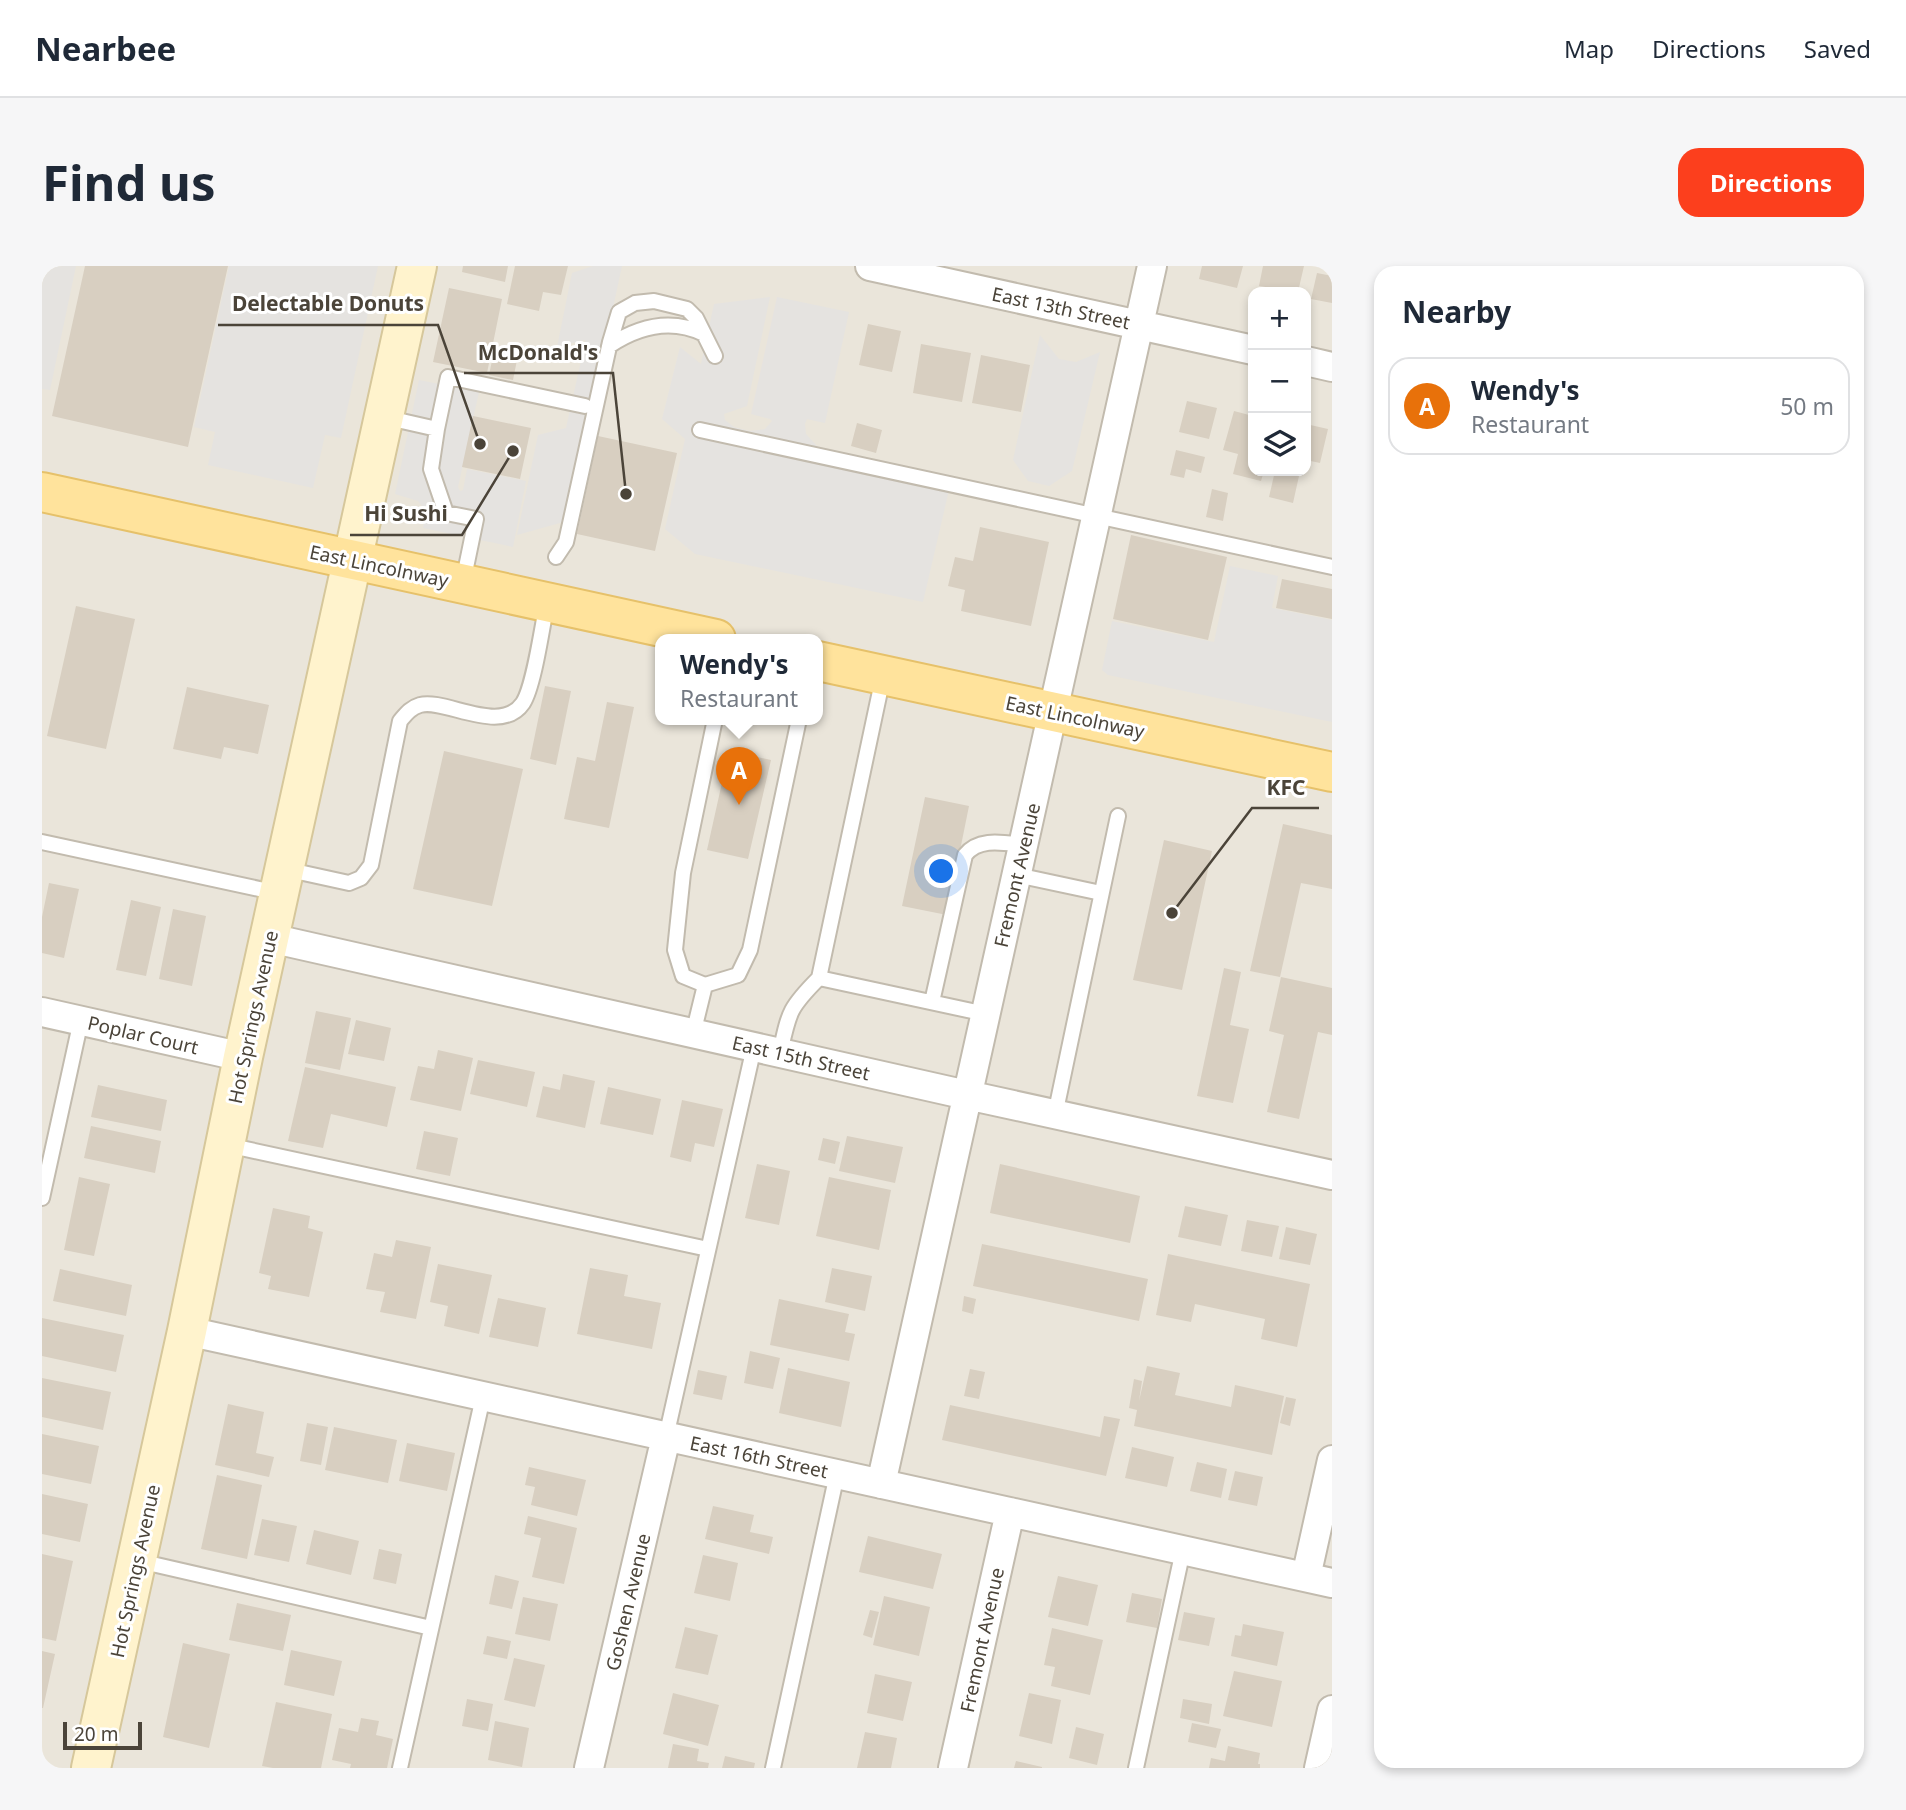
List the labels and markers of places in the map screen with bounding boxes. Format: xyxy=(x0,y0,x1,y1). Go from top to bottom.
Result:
callout: Delectable Donuts xyxy=(218,283,438,325)
callout: McDonald's xyxy=(464,331,613,373)
callout: Hi Sushi xyxy=(350,493,462,535)
pin: A xyxy=(716,747,762,805)
callout: KFC xyxy=(1252,766,1319,808)

